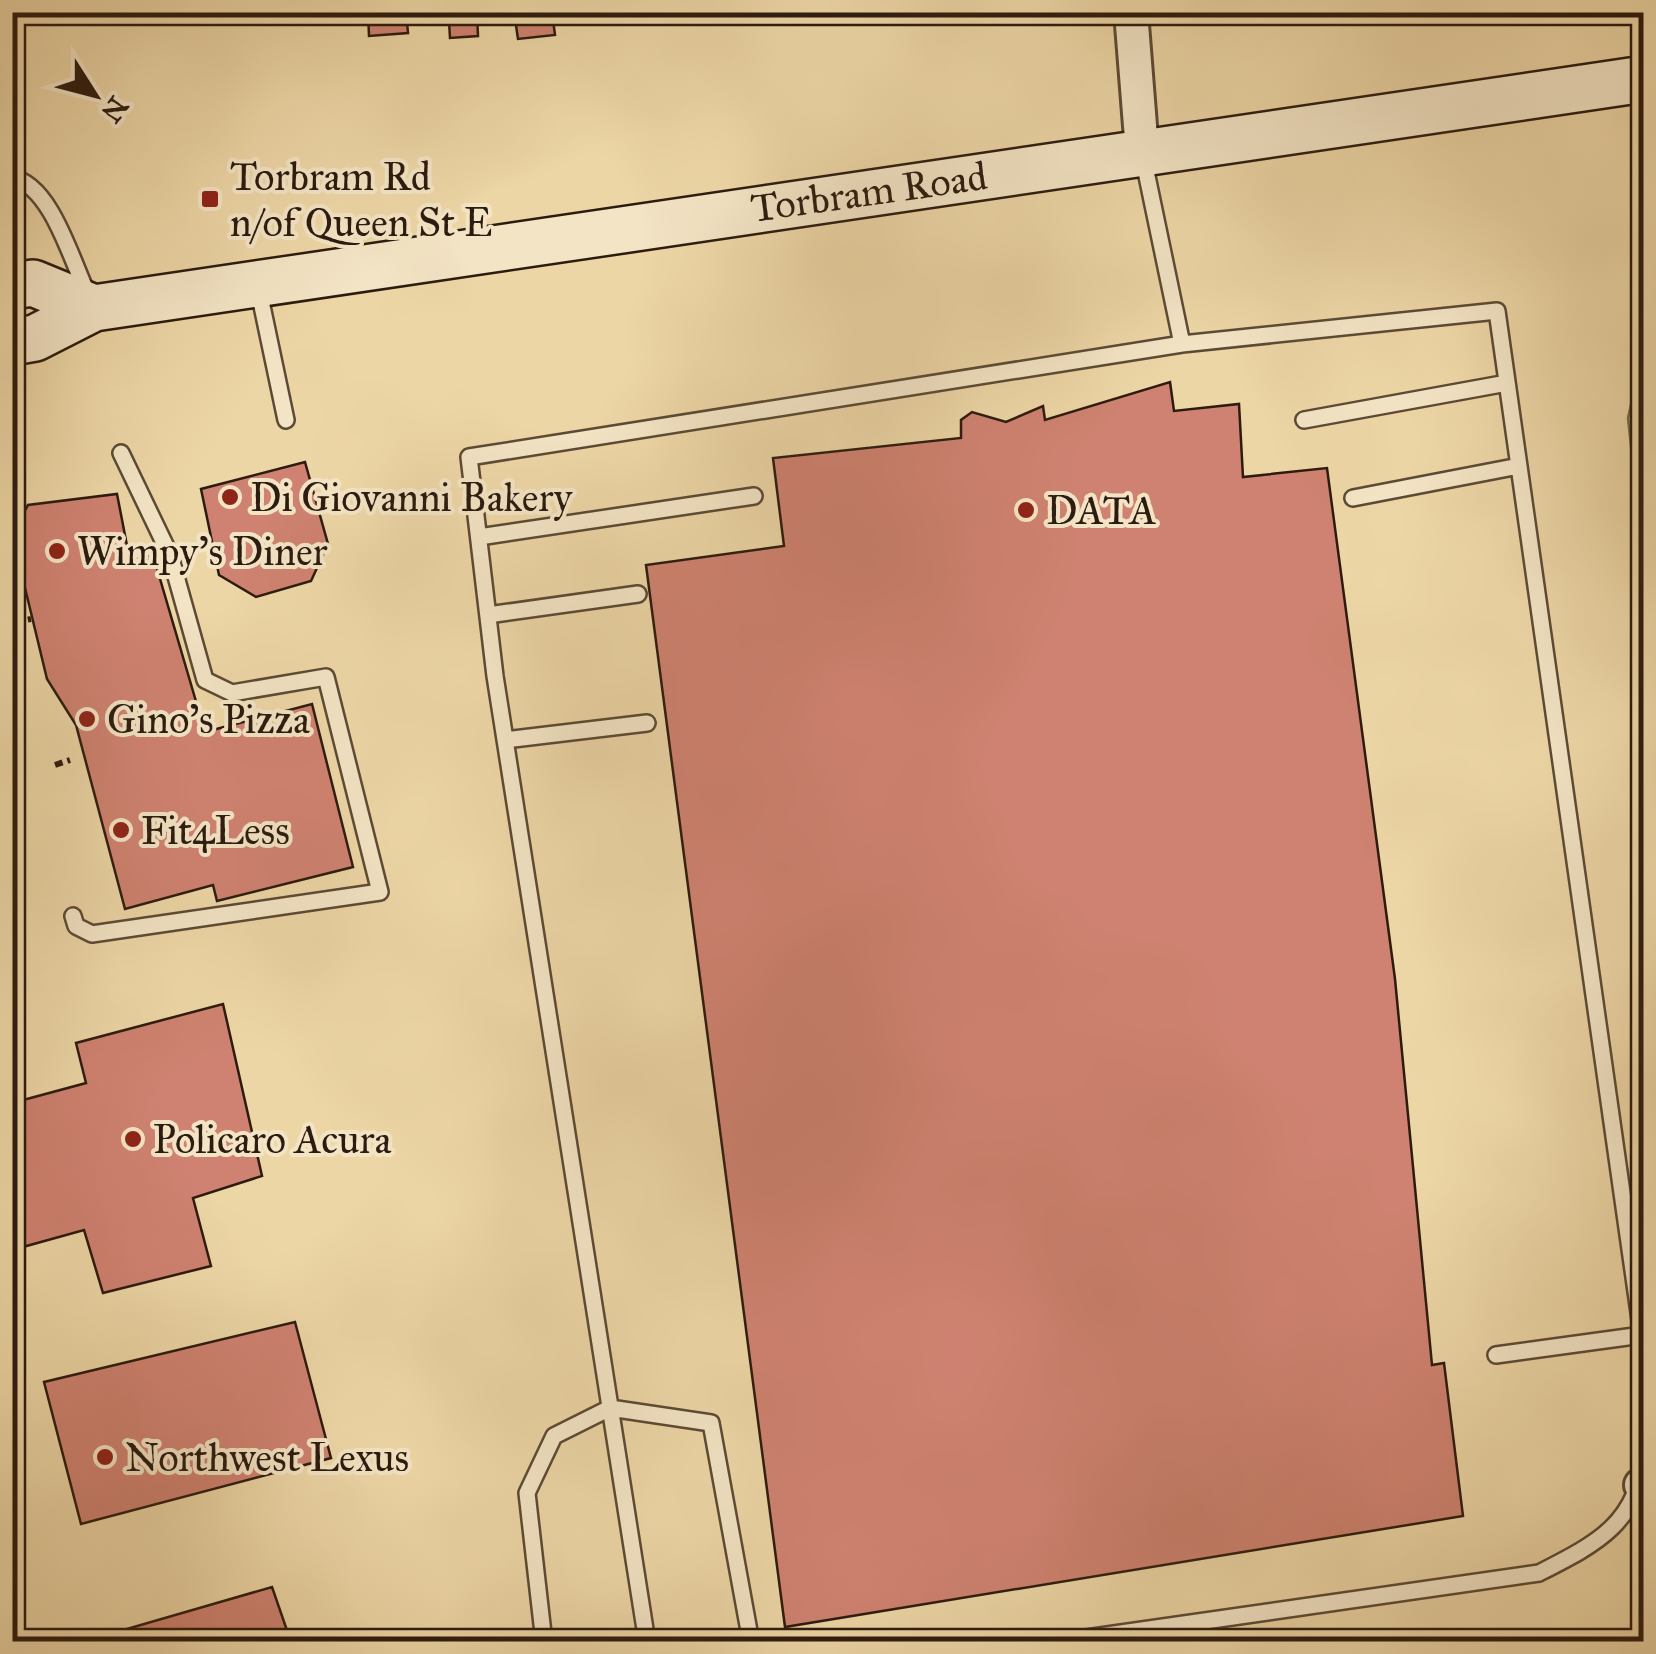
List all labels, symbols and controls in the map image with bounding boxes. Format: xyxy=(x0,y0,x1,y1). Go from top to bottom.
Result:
north arrow xyxy=(45,45,145,145)
text: N xyxy=(94,90,136,129)
street label: Torbram Road xyxy=(748,151,990,233)
place label: Torbram Rd n/of Queen St E xyxy=(230,152,492,247)
marker: Torbram Rd n/of Queen St E xyxy=(199,188,221,210)
place label: Di Giovanni Bakery xyxy=(250,473,573,522)
marker: Di Giovanni Bakery xyxy=(219,486,241,508)
place label: DATA xyxy=(1046,486,1156,535)
marker: DATA xyxy=(1015,499,1037,521)
place label: Wimpy's Diner xyxy=(77,527,328,576)
marker: Wimpy's Diner xyxy=(46,540,68,562)
place label: Gino's Pizza xyxy=(107,695,310,744)
marker: Gino's Pizza xyxy=(76,708,98,730)
place label: Fit4Less xyxy=(141,806,290,855)
marker: Fit4Less xyxy=(110,819,132,841)
place label: Policaro Acura xyxy=(153,1115,391,1164)
marker: Policaro Acura xyxy=(122,1128,144,1150)
place label: Northwest Lexus xyxy=(125,1433,409,1482)
marker: Northwest Lexus xyxy=(94,1446,116,1468)

